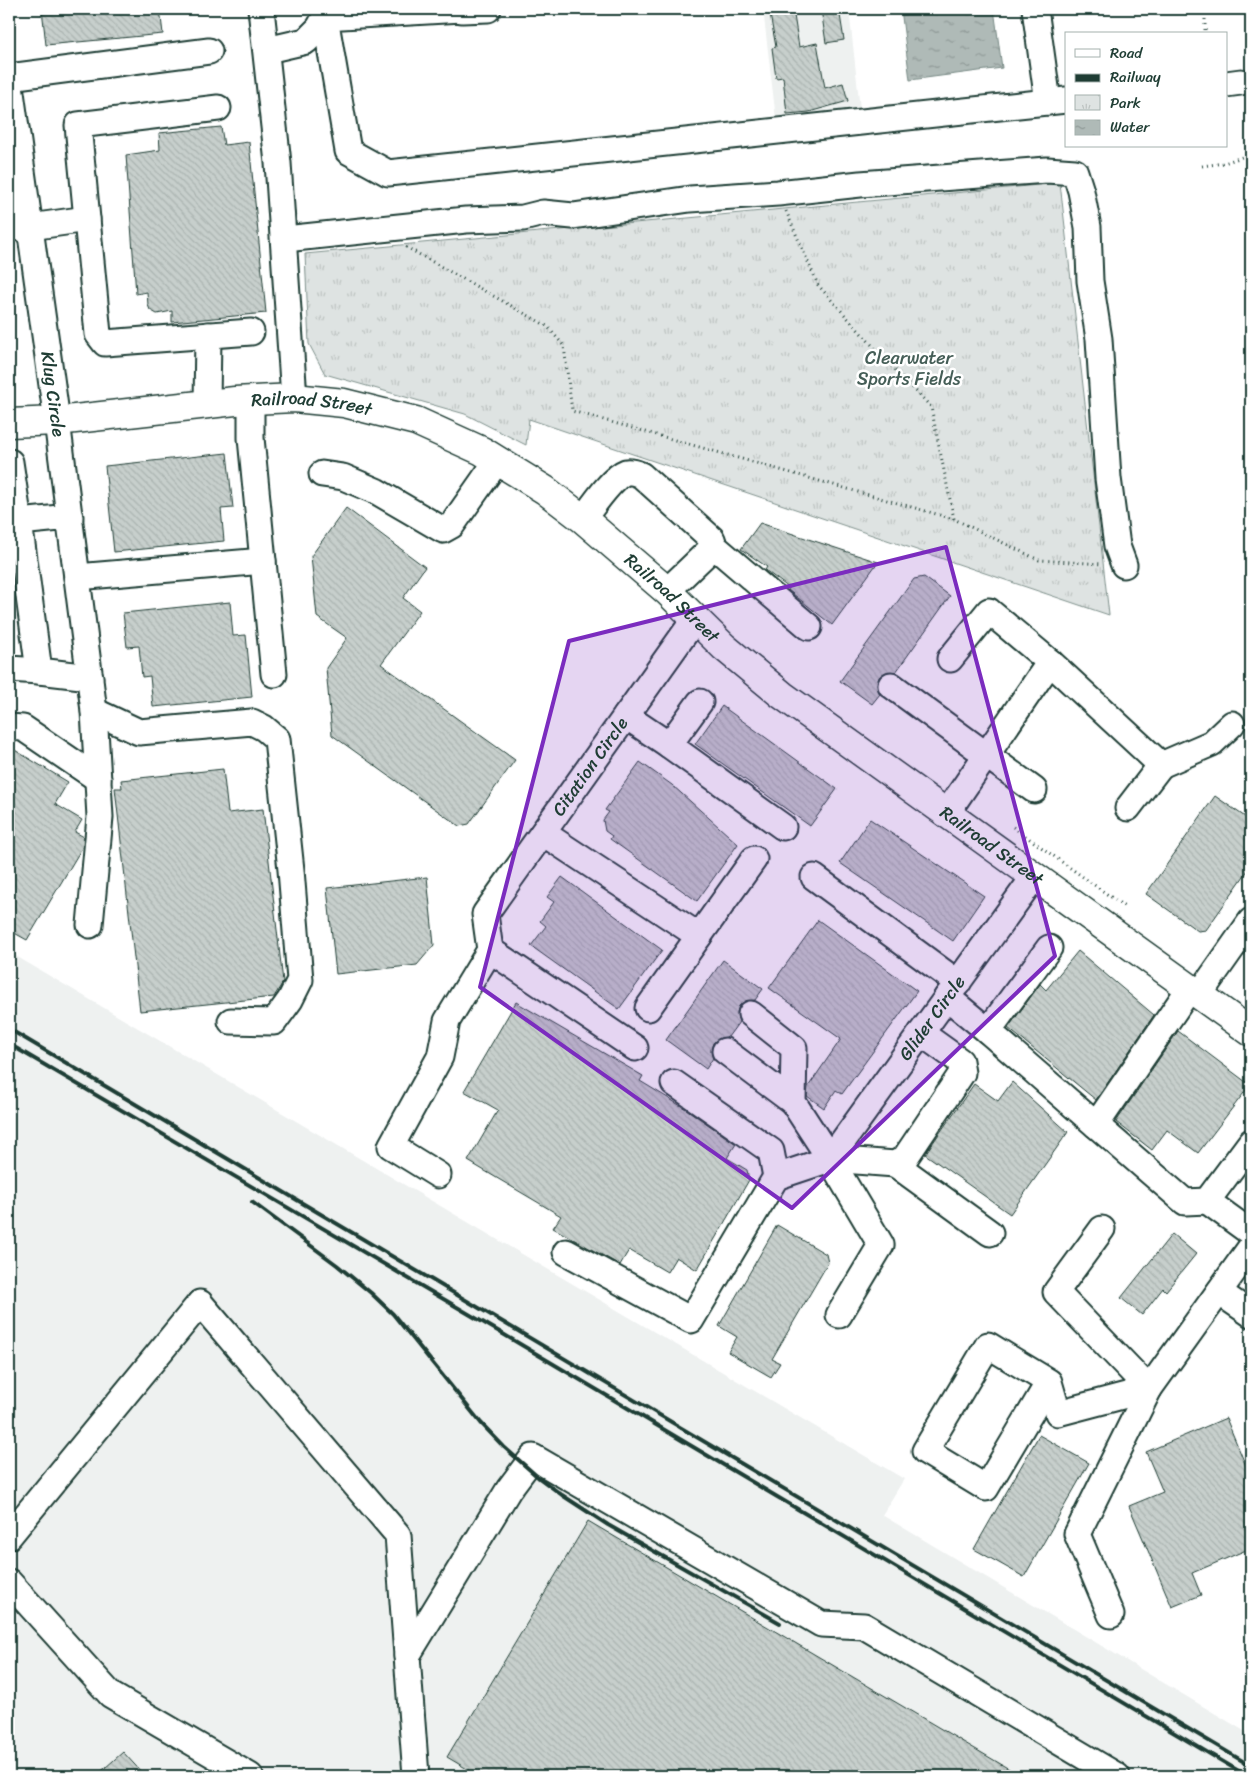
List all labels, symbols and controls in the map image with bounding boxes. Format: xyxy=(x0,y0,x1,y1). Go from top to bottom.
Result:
legend xyxy=(1065,32,1228,148)
text: Road xyxy=(1110,40,1143,66)
text: Railway xyxy=(1110,64,1161,90)
text: Park xyxy=(1110,90,1141,116)
text: Water xyxy=(1110,114,1150,140)
park label: Clearwater Sports Fields xyxy=(857,342,962,395)
street label: Klug Circle xyxy=(31,349,75,439)
street label: Railroad Street xyxy=(250,382,376,426)
street label: Railroad Street xyxy=(617,545,728,651)
street label: Citation Circle xyxy=(543,710,637,823)
street label: Railroad Street xyxy=(933,797,1051,894)
street label: Glider Circle xyxy=(890,968,974,1068)

